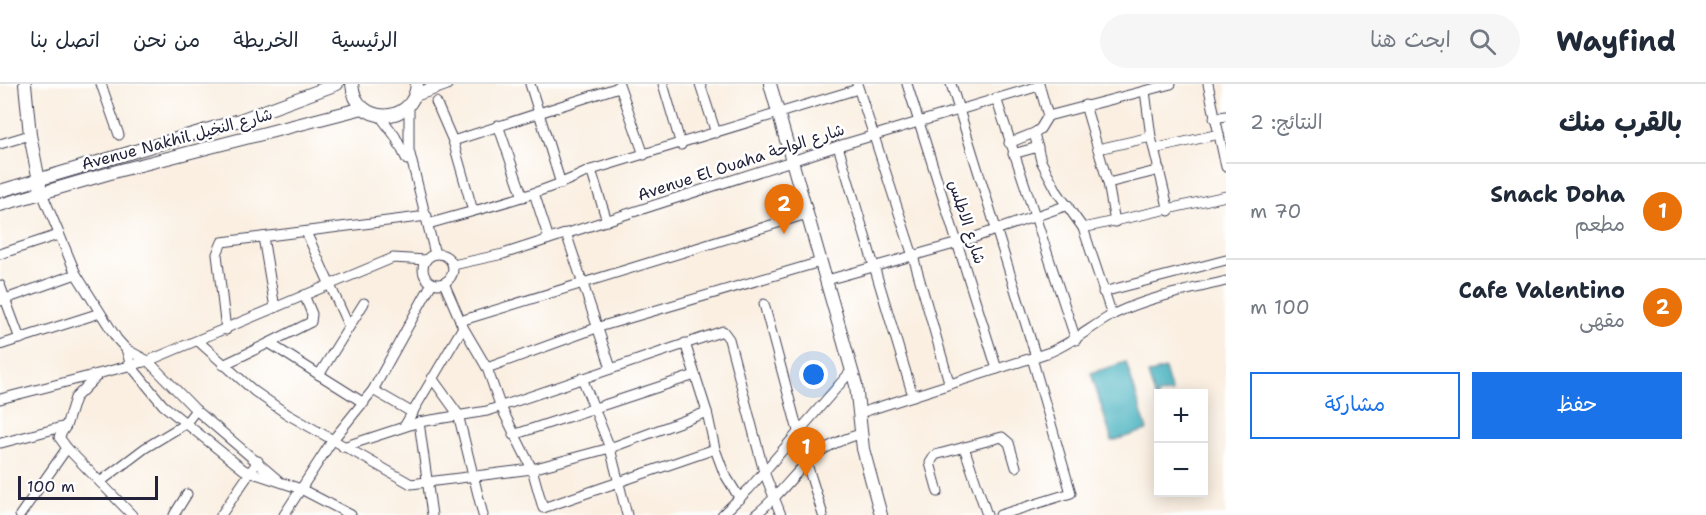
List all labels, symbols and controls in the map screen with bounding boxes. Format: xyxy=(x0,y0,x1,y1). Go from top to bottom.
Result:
search box xyxy=(1100,14,1520,68)
text: Wayfind xyxy=(1556,22,1676,60)
text: ابحث هنا xyxy=(1370,25,1451,54)
icon: search xyxy=(1466,25,1499,58)
text: اتصل بنا xyxy=(30,26,100,54)
text: من نحن xyxy=(133,26,200,54)
text: الخريطة xyxy=(233,26,299,54)
text: الرئيسية xyxy=(332,26,398,54)
street label: Avenue Nakhil شارع النخيل xyxy=(79,103,275,176)
text: بالقرب منك xyxy=(1559,104,1682,139)
text: النتائج: 2 xyxy=(1250,109,1323,135)
street label: Avenue El Ouaha شارع الواحة xyxy=(635,119,847,206)
street label: شارع الاطلس xyxy=(943,177,990,267)
text: Snack Doha xyxy=(1490,180,1625,209)
pin: 2 xyxy=(764,184,804,234)
text: 70 m xyxy=(1250,198,1302,224)
text: 1 xyxy=(1658,198,1667,224)
text: مطعم xyxy=(1574,211,1625,237)
text: Cafe Valentino xyxy=(1459,276,1625,305)
text: 100 m xyxy=(1250,294,1310,320)
text: 2 xyxy=(1656,294,1670,320)
text: مقهى xyxy=(1579,307,1625,333)
your location xyxy=(799,360,828,389)
button: مشاركة xyxy=(1250,372,1460,439)
button: حفظ xyxy=(1472,372,1682,439)
map controls xyxy=(1154,389,1208,497)
button: + xyxy=(1154,389,1208,443)
pin: 1 xyxy=(786,428,826,477)
button: − xyxy=(1154,443,1208,497)
scale bar xyxy=(18,473,158,500)
text: 100 m xyxy=(27,476,75,497)

